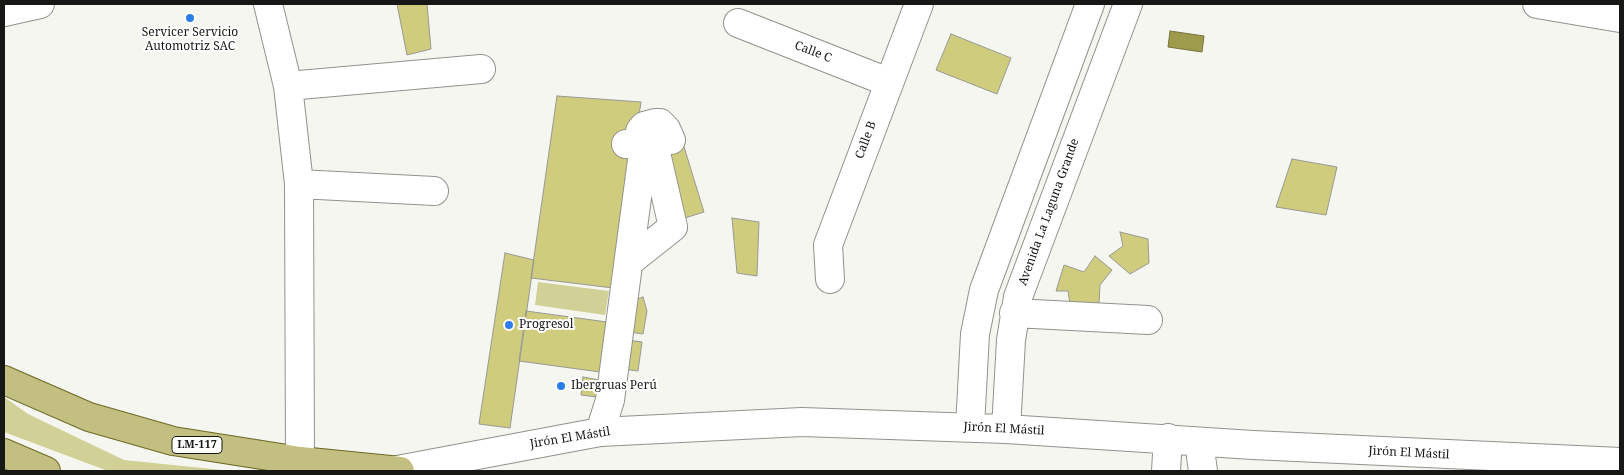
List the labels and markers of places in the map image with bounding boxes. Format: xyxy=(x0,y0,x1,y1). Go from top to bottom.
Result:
marker: Servicer Servicio Automotriz SAC xyxy=(184,12,196,24)
place label: Servicer Servicio Automotriz SAC xyxy=(142,26,238,54)
place label: Progresol xyxy=(519,318,573,332)
marker: Progresol xyxy=(503,319,515,331)
place label: Ibergruas Perú xyxy=(571,379,657,393)
marker: Ibergruas Perú xyxy=(555,380,567,392)

